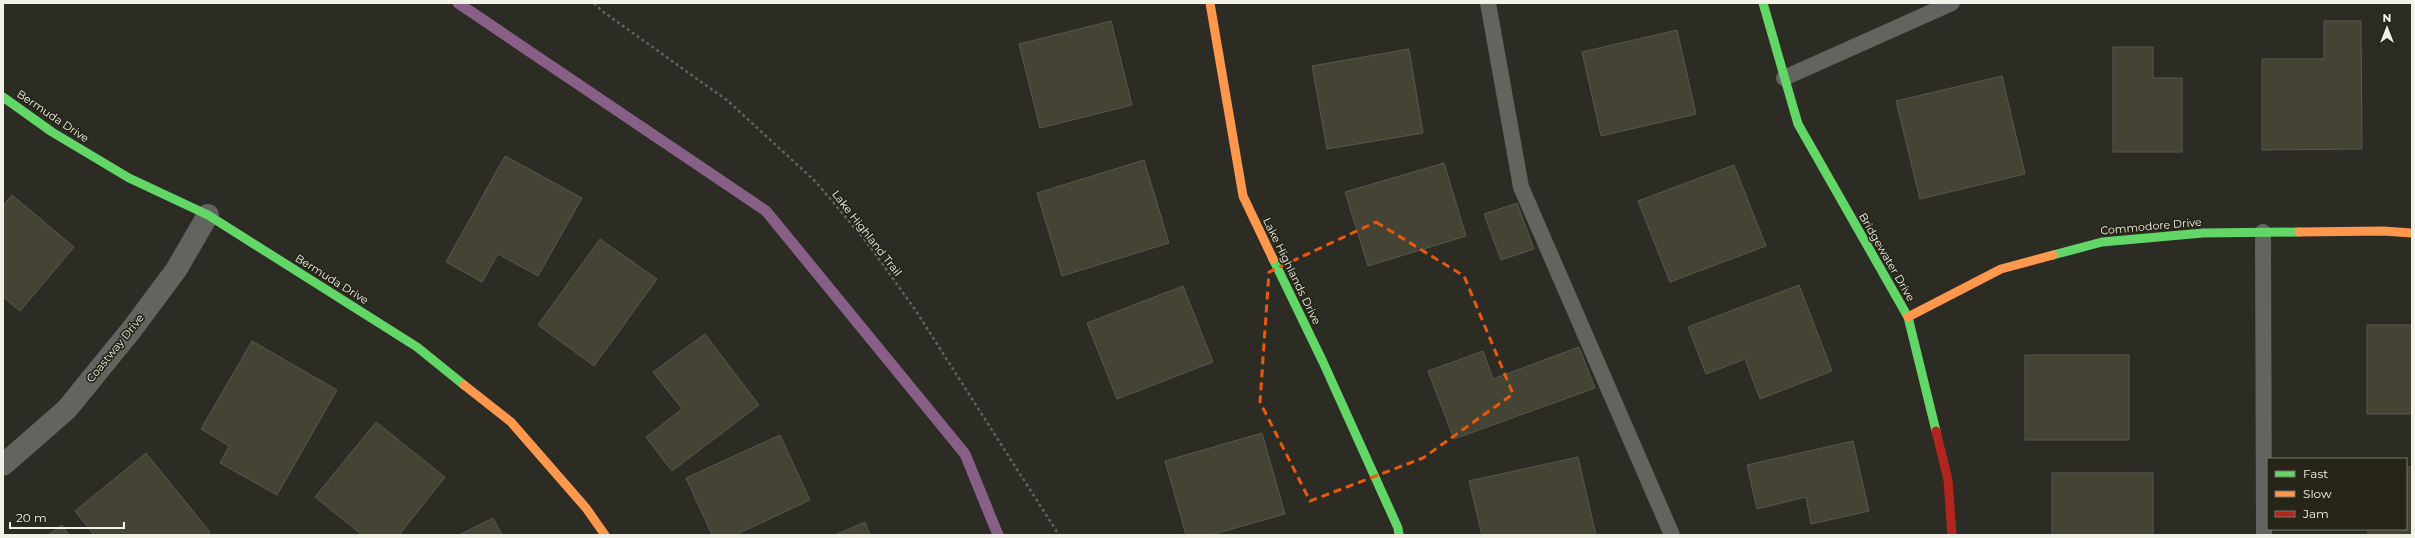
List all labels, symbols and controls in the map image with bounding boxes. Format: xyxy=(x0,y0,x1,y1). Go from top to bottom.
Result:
north arrow xyxy=(2367,8,2407,48)
text: N xyxy=(2383,11,2391,25)
street label: Bermuda Drive xyxy=(14,87,92,145)
street label: Lake Highland Trail xyxy=(829,187,905,279)
street label: Bridgewater Drive xyxy=(1856,210,1918,304)
street label: Lake Highlands Drive xyxy=(1260,215,1324,327)
street label: Commodore Drive xyxy=(2100,215,2203,237)
street label: Bermuda Drive xyxy=(293,251,372,307)
street label: Coastway Drive xyxy=(83,311,147,385)
legend xyxy=(2267,458,2407,530)
text: Fast xyxy=(2303,466,2328,481)
text: Slow xyxy=(2303,486,2332,501)
scale bar xyxy=(10,504,124,530)
text: Jam xyxy=(2302,506,2329,521)
text: 20 m xyxy=(16,510,47,525)

